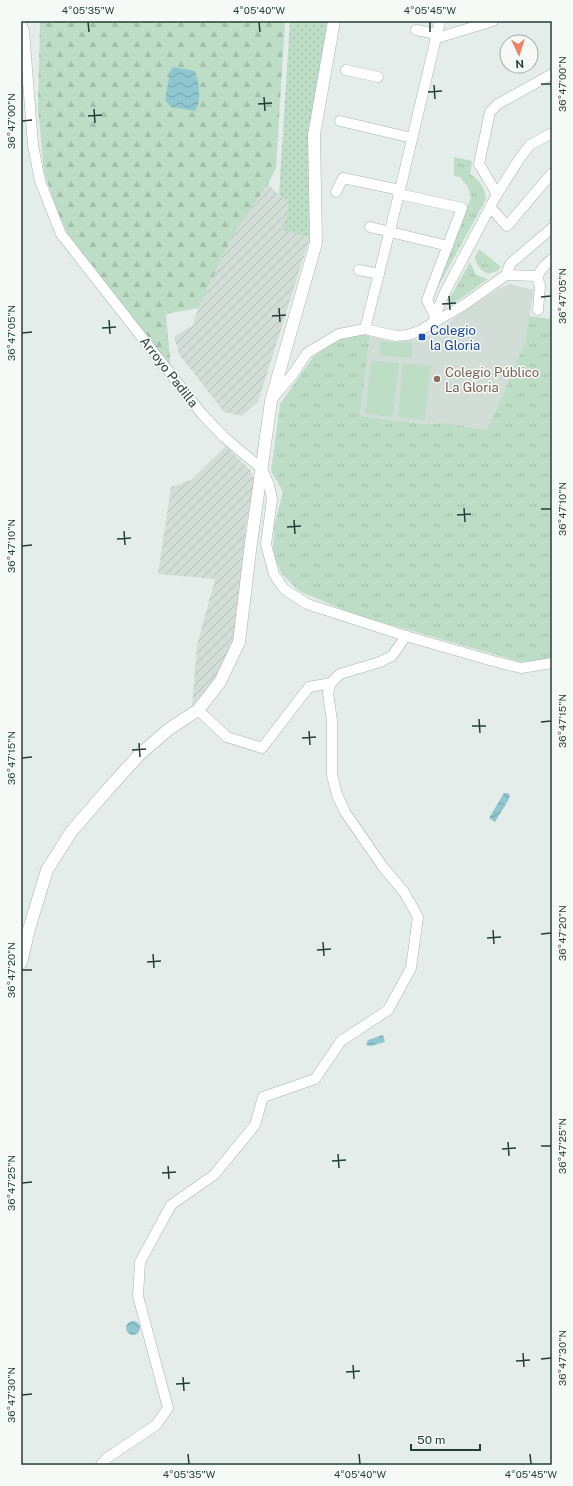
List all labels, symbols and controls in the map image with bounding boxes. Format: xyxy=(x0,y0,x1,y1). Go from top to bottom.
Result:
text: 4°05'35"W xyxy=(62,4,115,16)
text: 4°05'40"W xyxy=(233,4,286,16)
text: 4°05'45"W xyxy=(404,4,457,16)
north arrow xyxy=(499,34,539,74)
text: 36°47'00"N xyxy=(556,56,568,112)
text: N xyxy=(515,58,524,70)
text: 36°47'00"N xyxy=(5,93,17,149)
text: 36°47'05"N xyxy=(556,268,568,324)
text: 36°47'05"N xyxy=(5,305,17,361)
place label: Colegio la Gloria xyxy=(430,323,480,353)
marker: Colegio la Gloria xyxy=(417,332,427,342)
street label: Arroyo Padilla xyxy=(137,334,201,410)
place label: Colegio Público La Gloria xyxy=(445,365,539,395)
marker: Colegio Público La Gloria xyxy=(432,374,442,384)
text: 36°47'10"N xyxy=(556,482,568,536)
text: 36°47'10"N xyxy=(5,519,17,573)
text: 36°47'15"N xyxy=(556,694,568,748)
text: 36°47'15"N xyxy=(5,731,17,785)
text: 36°47'20"N xyxy=(556,905,568,961)
text: 36°47'20"N xyxy=(5,942,17,998)
text: 36°47'25"N xyxy=(556,1118,568,1174)
text: 36°47'25"N xyxy=(5,1155,17,1211)
text: 36°47'30"N xyxy=(556,1330,568,1386)
text: 36°47'30"N xyxy=(5,1367,17,1423)
scale bar xyxy=(411,1426,480,1452)
text: 50 m xyxy=(417,1433,445,1447)
text: 4°05'35"W xyxy=(163,1468,216,1480)
text: 4°05'40"W xyxy=(334,1468,387,1480)
text: 4°05'45"W xyxy=(505,1468,558,1480)

